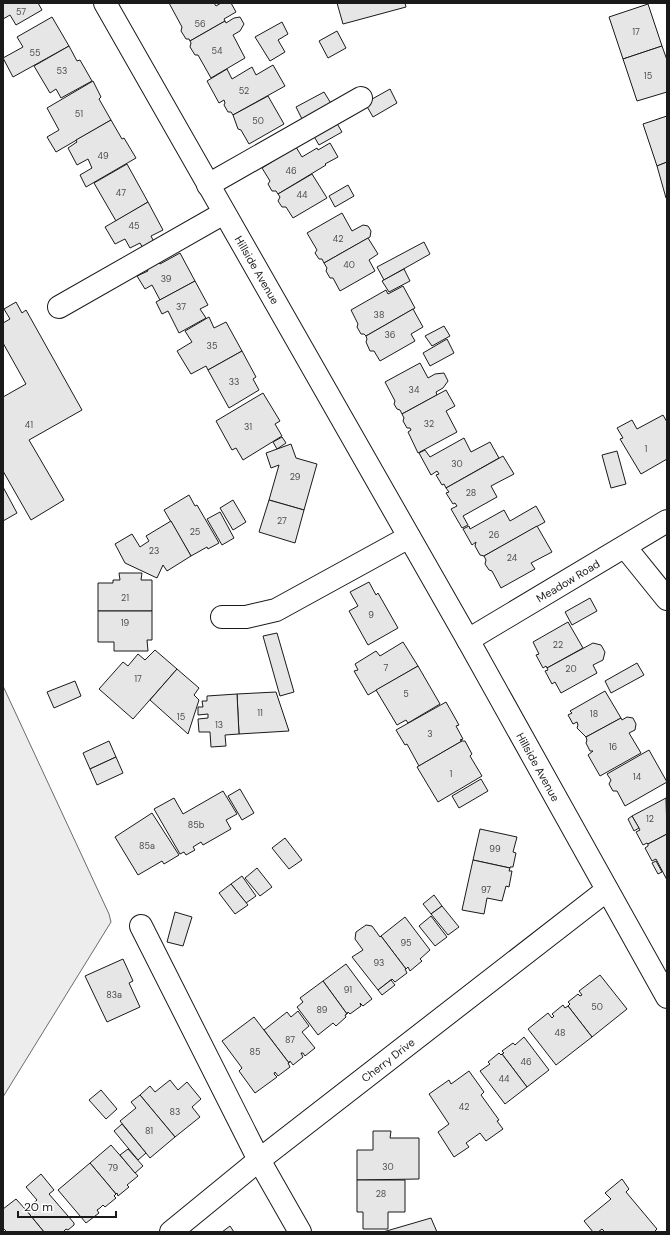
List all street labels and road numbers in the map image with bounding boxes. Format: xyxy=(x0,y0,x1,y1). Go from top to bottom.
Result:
street label: Hillside Avenue xyxy=(232,233,282,307)
street label: Meadow Road xyxy=(534,557,602,605)
street label: Hillside Avenue xyxy=(513,730,563,804)
street label: Cherry Drive xyxy=(359,1035,417,1085)

